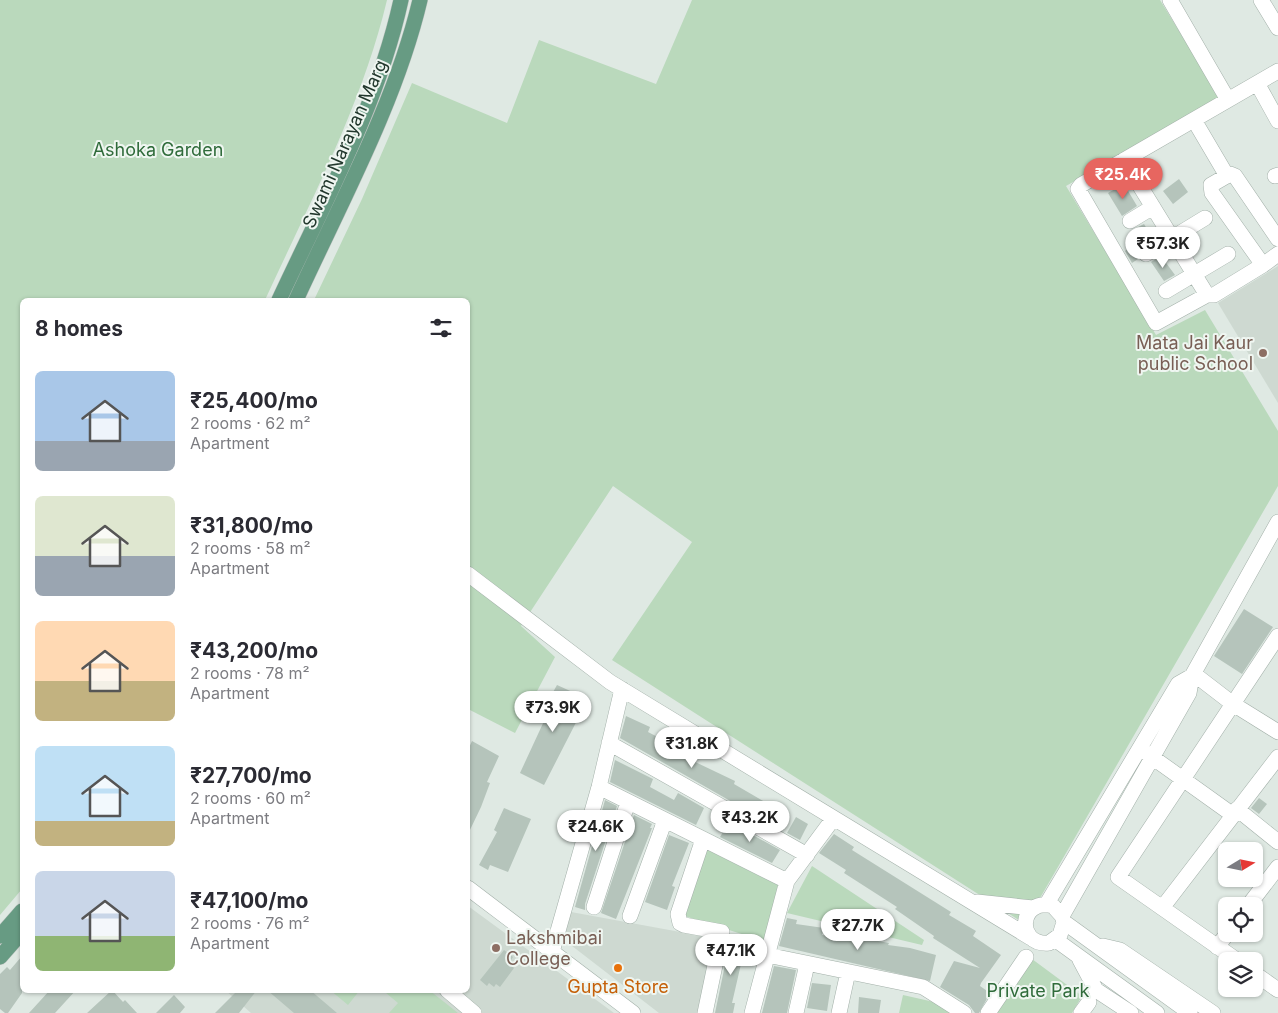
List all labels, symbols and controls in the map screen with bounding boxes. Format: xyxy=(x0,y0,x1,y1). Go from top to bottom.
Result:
street label: Swami Narayan Marg xyxy=(298,57,391,231)
park label: Ashoka Garden xyxy=(93,139,223,160)
pin: ₹25.4K xyxy=(1082,158,1164,200)
text: ₹25.4K xyxy=(1095,164,1151,184)
pin: ₹57.3K xyxy=(1122,226,1204,269)
text: ₹57.3K xyxy=(1136,233,1190,253)
icon: filters xyxy=(427,314,455,342)
text: 8 homes xyxy=(35,316,123,341)
place label: Mata Jai Kaur public School xyxy=(1136,332,1253,374)
marker: Mata Jai Kaur public School xyxy=(1257,347,1269,359)
text: ₹25,400/mo xyxy=(190,388,318,413)
icon: home xyxy=(75,391,135,451)
text: 2 rooms · 62 m² xyxy=(190,413,311,433)
text: Apartment xyxy=(190,433,270,453)
text: ₹31,800/mo xyxy=(190,513,313,538)
icon: home xyxy=(75,516,135,576)
text: 2 rooms · 58 m² xyxy=(190,538,310,558)
text: Apartment xyxy=(190,558,270,578)
text: ₹43,200/mo xyxy=(190,638,318,663)
icon: home xyxy=(75,641,135,701)
text: 2 rooms · 78 m² xyxy=(190,663,310,683)
text: Apartment xyxy=(190,683,270,703)
pin: ₹73.9K xyxy=(512,690,594,733)
text: ₹73.9K xyxy=(525,697,581,717)
pin: ₹31.8K xyxy=(651,726,733,769)
text: ₹31.8K xyxy=(665,733,719,753)
text: ₹27,700/mo xyxy=(190,763,312,788)
icon: home xyxy=(75,766,135,826)
text: 2 rooms · 60 m² xyxy=(190,788,311,808)
pin: ₹43.2K xyxy=(709,800,791,843)
text: ₹43.2K xyxy=(722,807,778,827)
text: Apartment xyxy=(190,808,270,828)
pin: ₹24.6K xyxy=(555,810,637,852)
text: ₹24.6K xyxy=(568,816,624,836)
north arrow xyxy=(1218,842,1262,888)
map controls xyxy=(1218,842,1263,997)
text: ₹47,100/mo xyxy=(190,888,308,913)
icon: home xyxy=(75,891,135,951)
button: locate xyxy=(1218,897,1263,942)
pin: ₹27.7K xyxy=(817,908,899,951)
text: 2 rooms · 76 m² xyxy=(190,913,310,933)
text: ₹27.7K xyxy=(832,915,884,935)
place label: Lakshmibai College xyxy=(506,927,602,969)
text: Apartment xyxy=(190,933,270,953)
pin: ₹47.1K xyxy=(690,934,772,976)
text: ₹47.1K xyxy=(706,940,756,960)
marker: Lakshmibai College xyxy=(490,942,502,954)
button: layers xyxy=(1218,952,1263,997)
marker: Gupta Store xyxy=(612,962,624,974)
place label: Gupta Store xyxy=(567,976,669,997)
park label: Private Park xyxy=(987,980,1090,1001)

